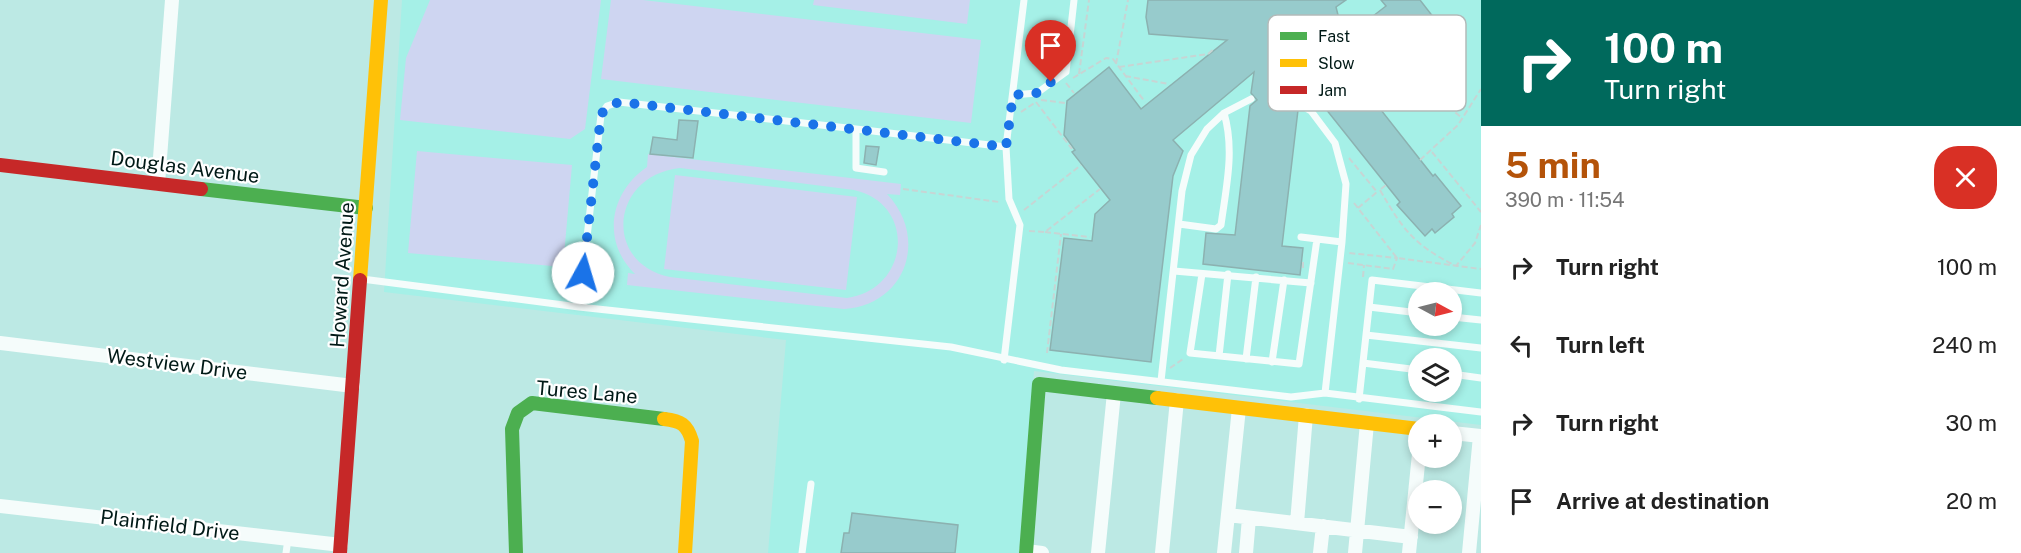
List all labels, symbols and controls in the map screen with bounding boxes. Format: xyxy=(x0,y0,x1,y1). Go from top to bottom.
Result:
legend xyxy=(1268,15,1466,111)
pin xyxy=(1025,20,1076,82)
text: 100 m xyxy=(1604,23,1723,72)
icon: right xyxy=(1505,24,1583,102)
text: Fast xyxy=(1318,27,1350,46)
icon: arrive xyxy=(1034,29,1067,62)
text: Slow xyxy=(1318,54,1355,73)
text: Turn right xyxy=(1604,73,1727,105)
text: Jam xyxy=(1318,81,1347,100)
text: 5 min xyxy=(1505,144,1601,186)
street label: Douglas Avenue xyxy=(109,146,261,188)
button: close xyxy=(1934,146,1997,209)
text: 390 m · 11:54 xyxy=(1505,188,1625,212)
street label: Howard Avenue xyxy=(325,201,359,349)
position arrow xyxy=(551,241,615,305)
icon: right xyxy=(1505,251,1538,284)
text: Turn right xyxy=(1556,254,1659,280)
text: 100 m xyxy=(1937,254,1997,280)
north arrow xyxy=(1408,282,1462,336)
map controls xyxy=(1408,282,1462,534)
icon: left xyxy=(1505,329,1538,362)
text: Turn left xyxy=(1556,332,1645,358)
text: 240 m xyxy=(1932,332,1997,358)
street label: Westview Drive xyxy=(105,343,249,385)
button: layers xyxy=(1408,348,1462,402)
street label: Tures Lane xyxy=(535,376,639,408)
icon: right xyxy=(1505,407,1538,440)
text: Turn right xyxy=(1556,410,1659,436)
text: 30 m xyxy=(1945,410,1997,436)
button: + xyxy=(1408,414,1462,468)
button: − xyxy=(1408,480,1462,534)
icon: arrive xyxy=(1505,485,1538,518)
text: Arrive at destination xyxy=(1556,488,1769,514)
text: 20 m xyxy=(1946,488,1997,514)
street label: Plainfield Drive xyxy=(99,505,241,545)

